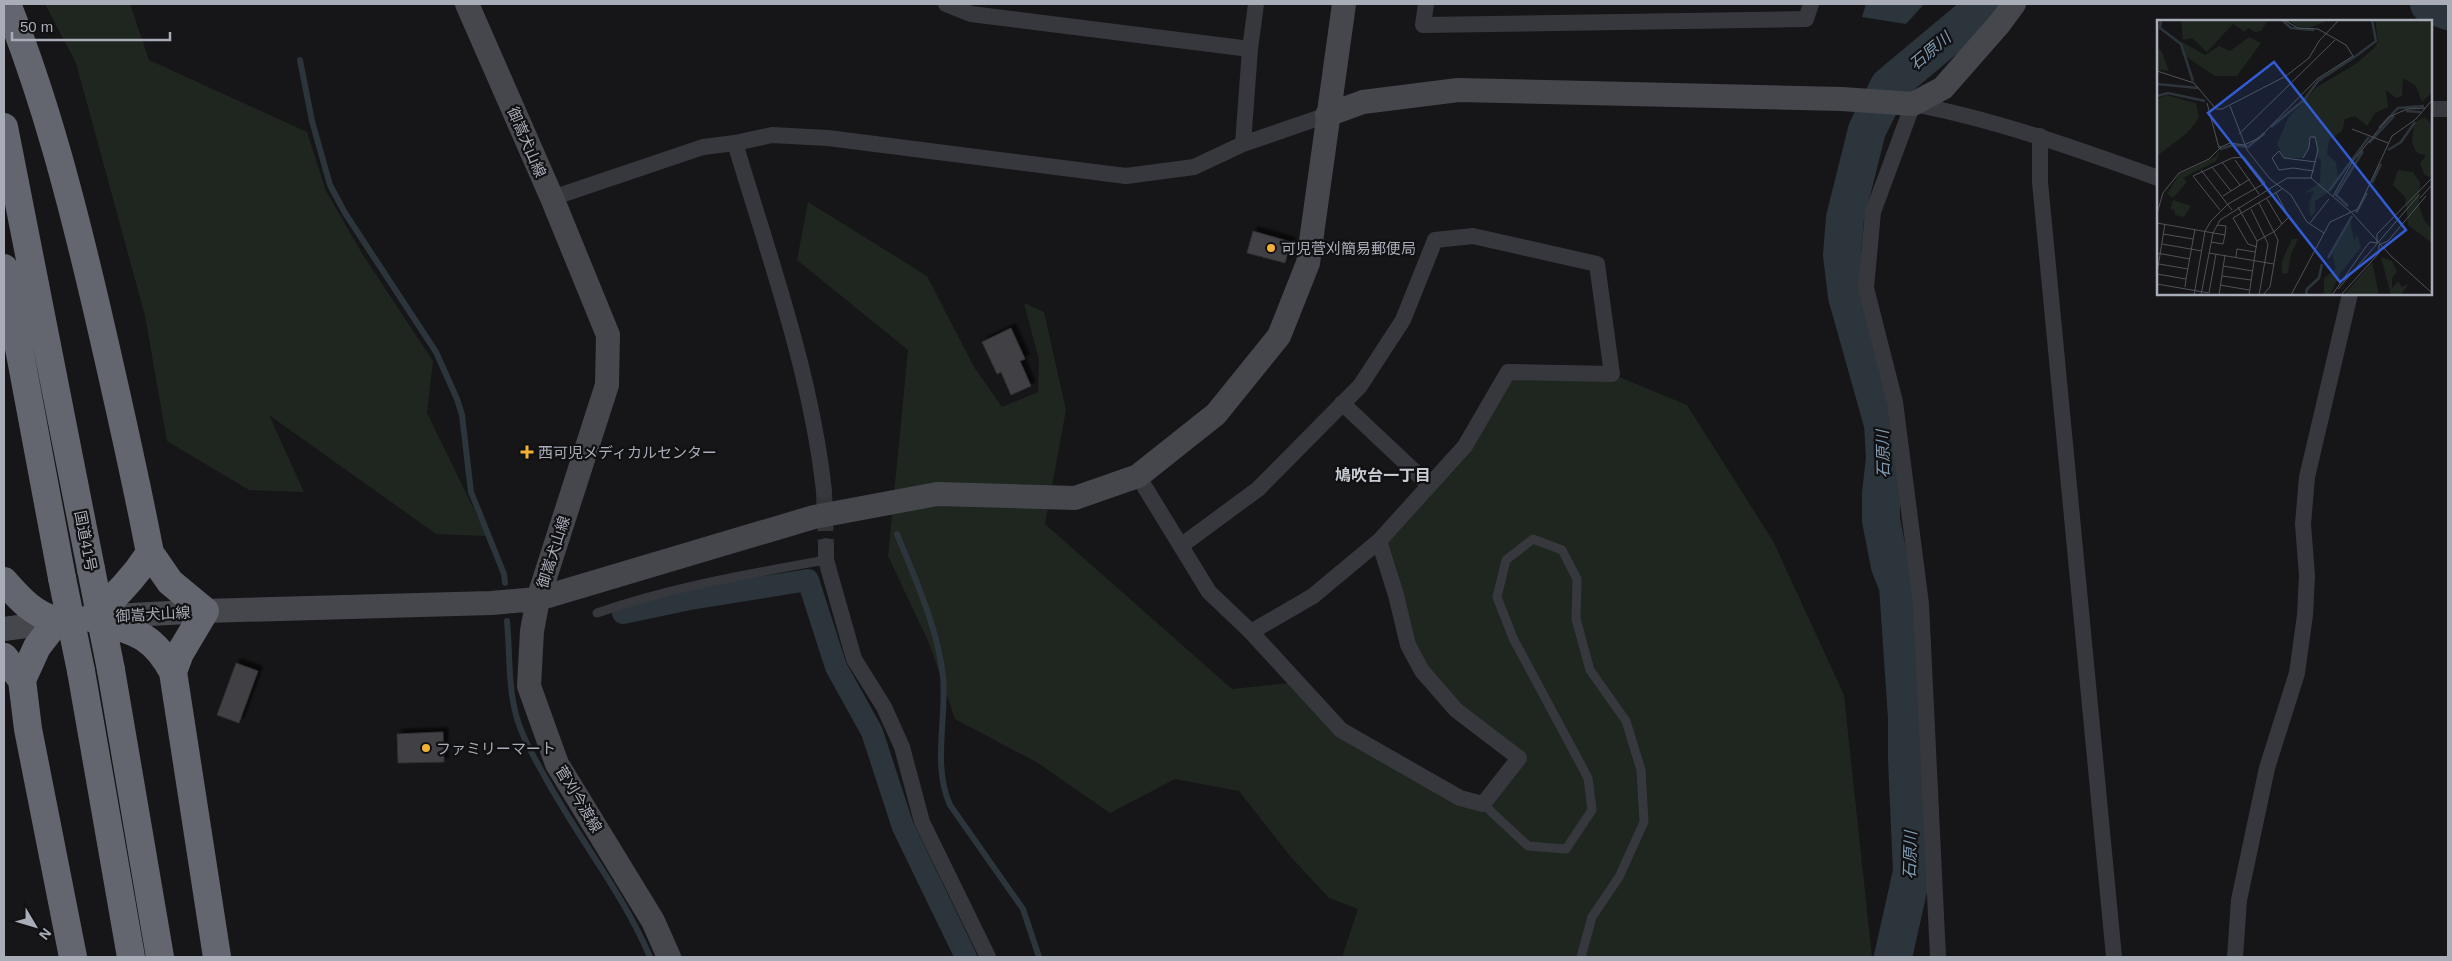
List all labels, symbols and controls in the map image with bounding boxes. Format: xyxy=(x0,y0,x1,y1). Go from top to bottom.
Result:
scale bar xyxy=(12,10,170,42)
text: 50 m xyxy=(20,18,53,35)
inset map xyxy=(2157,20,2432,295)
water label: 石原川 xyxy=(1906,28,1955,73)
street label: 御嵩犬山線 xyxy=(505,104,549,180)
place label: 可児菅刈簡易郵便局 xyxy=(1281,240,1416,257)
marker: 可児菅刈簡易郵便局 xyxy=(1265,242,1277,254)
water label: 石原川 xyxy=(1874,428,1892,478)
place label: 西可児メディカルセンター xyxy=(538,444,717,461)
marker: 西可児メディカルセンター xyxy=(520,445,534,459)
district label: 鳩吹台一丁目 xyxy=(1335,467,1431,484)
street label: 国道41号 xyxy=(72,509,100,573)
street label: 御嵩犬山線 xyxy=(533,514,573,590)
street label: 御嵩犬山線 xyxy=(115,604,191,624)
place label: ファミリーマート xyxy=(436,740,556,757)
marker: ファミリーマート xyxy=(420,742,432,754)
street label: 菅刈今渡線 xyxy=(552,762,606,836)
water label: 石原川 xyxy=(1901,829,1919,879)
north arrow xyxy=(10,901,60,951)
text: N xyxy=(36,925,55,943)

